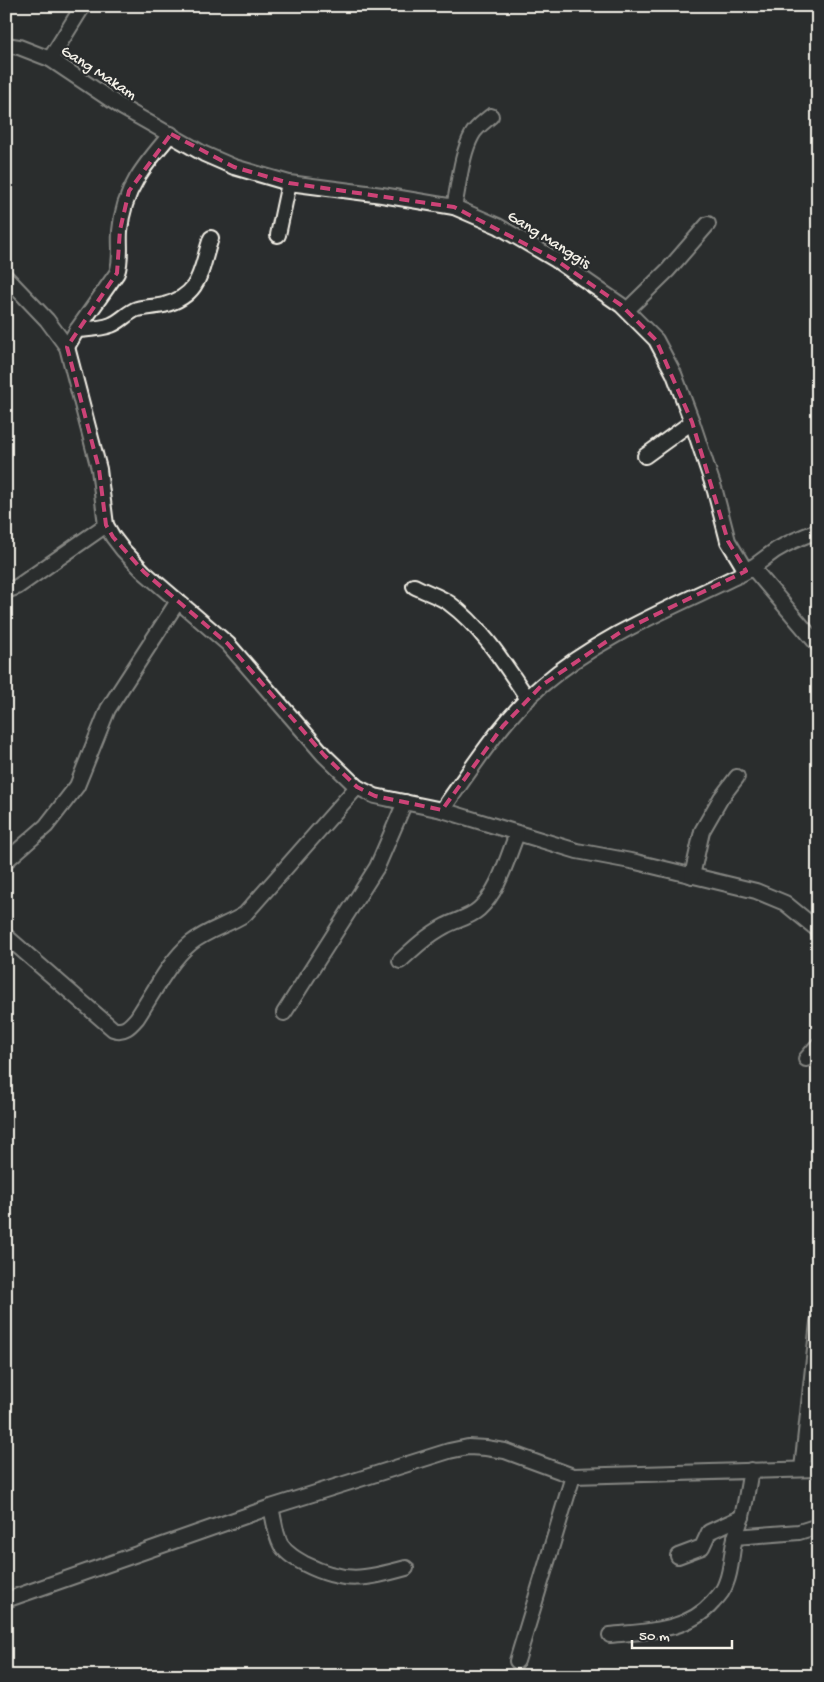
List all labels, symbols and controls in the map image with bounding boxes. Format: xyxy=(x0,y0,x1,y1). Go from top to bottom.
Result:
street label: Gang Makam xyxy=(57,42,140,106)
street label: Gang Manggis xyxy=(503,208,594,275)
scale bar xyxy=(632,1617,732,1649)
text: 50 m xyxy=(639,1628,670,1646)

